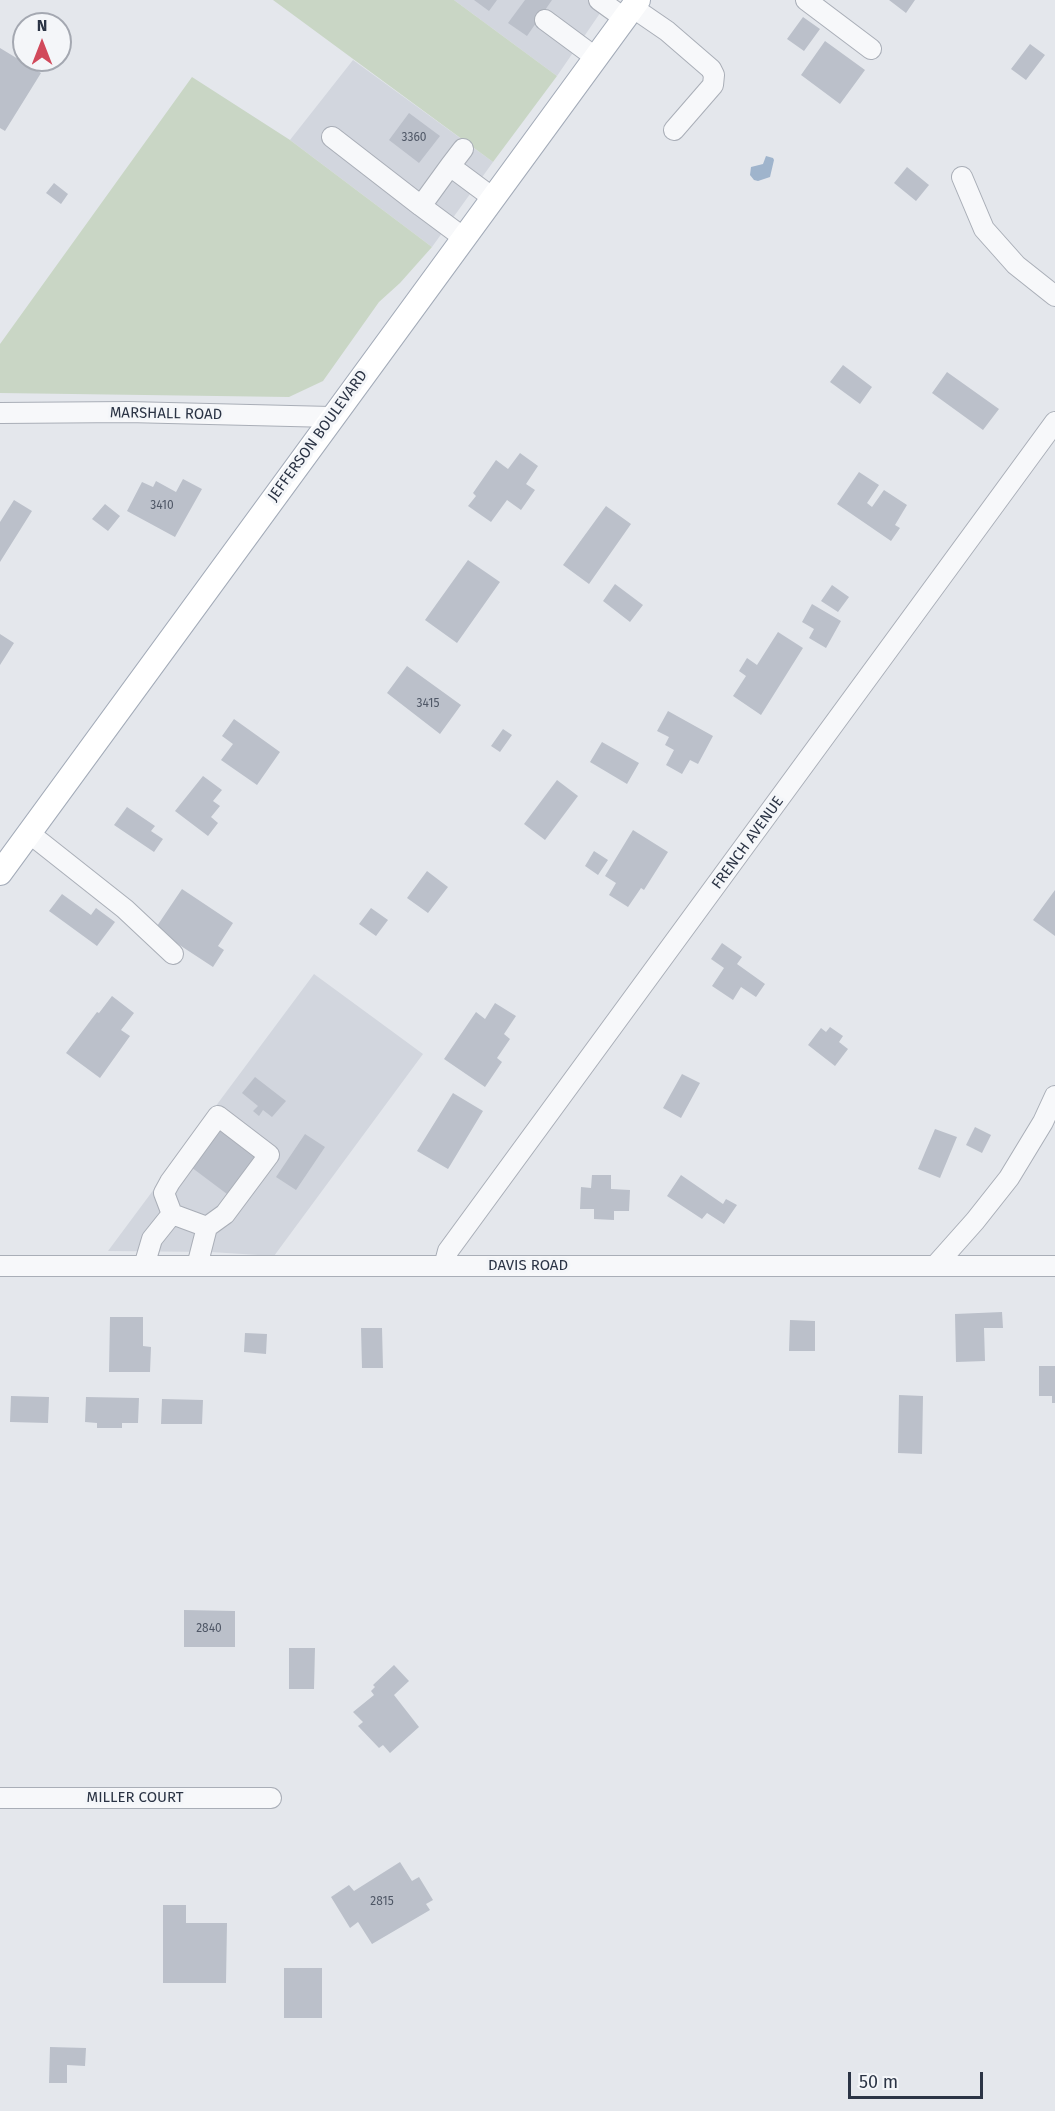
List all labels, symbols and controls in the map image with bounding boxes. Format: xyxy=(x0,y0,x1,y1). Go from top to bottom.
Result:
north arrow xyxy=(12,12,72,72)
text: N xyxy=(37,16,47,35)
house number: 3360 xyxy=(401,131,427,145)
street label: JEFFERSON BOULEVARD xyxy=(264,367,372,505)
street label: MARSHALL ROAD xyxy=(110,404,222,424)
house number: 3410 xyxy=(150,499,174,513)
house number: 3415 xyxy=(417,697,439,711)
street label: FRENCH AVENUE xyxy=(708,793,788,893)
street label: DAVIS ROAD xyxy=(488,1257,568,1275)
house number: 2840 xyxy=(196,1622,222,1636)
street label: MILLER COURT xyxy=(86,1789,184,1807)
house number: 2815 xyxy=(370,1895,394,1909)
scale bar xyxy=(851,2060,986,2098)
text: 50 m xyxy=(859,2071,898,2093)

